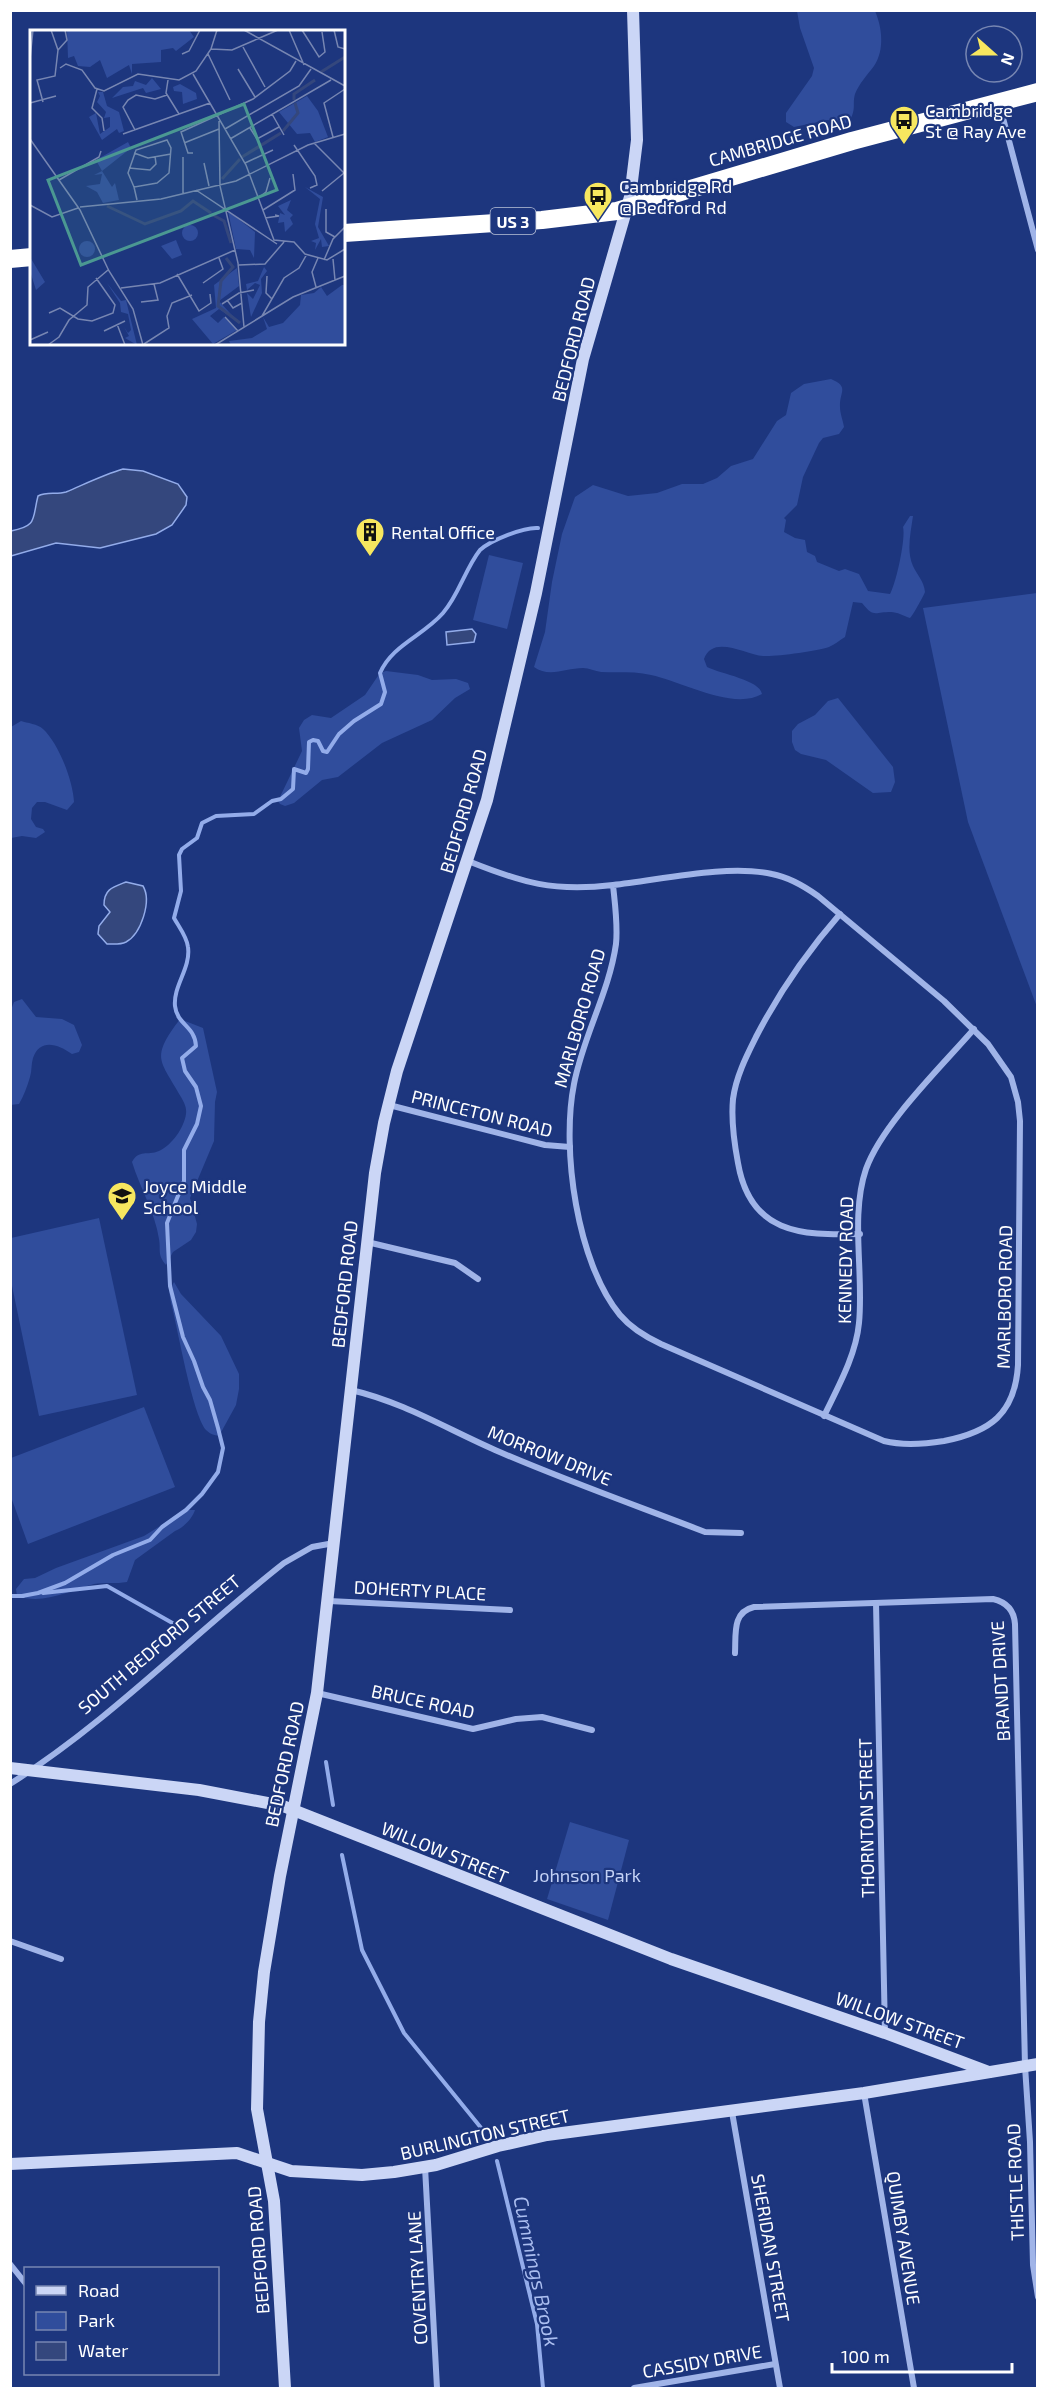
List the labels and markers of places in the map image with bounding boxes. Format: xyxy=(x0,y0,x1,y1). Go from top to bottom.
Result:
place label: Cambridge St @ Ray Ave xyxy=(925,99,1026,142)
bus stop icon: Cambridge St @ Ray Ave xyxy=(888,104,920,146)
place label: Cambridge Rd @ Bedford Rd xyxy=(619,175,732,218)
bus stop icon: Cambridge Rd @ Bedford Rd xyxy=(582,180,614,222)
building icon: Rental Office xyxy=(354,516,386,558)
place label: Rental Office xyxy=(391,521,495,543)
place label: Joyce Middle School xyxy=(143,1175,247,1218)
school or university icon: Joyce Middle School xyxy=(106,1180,138,1222)

